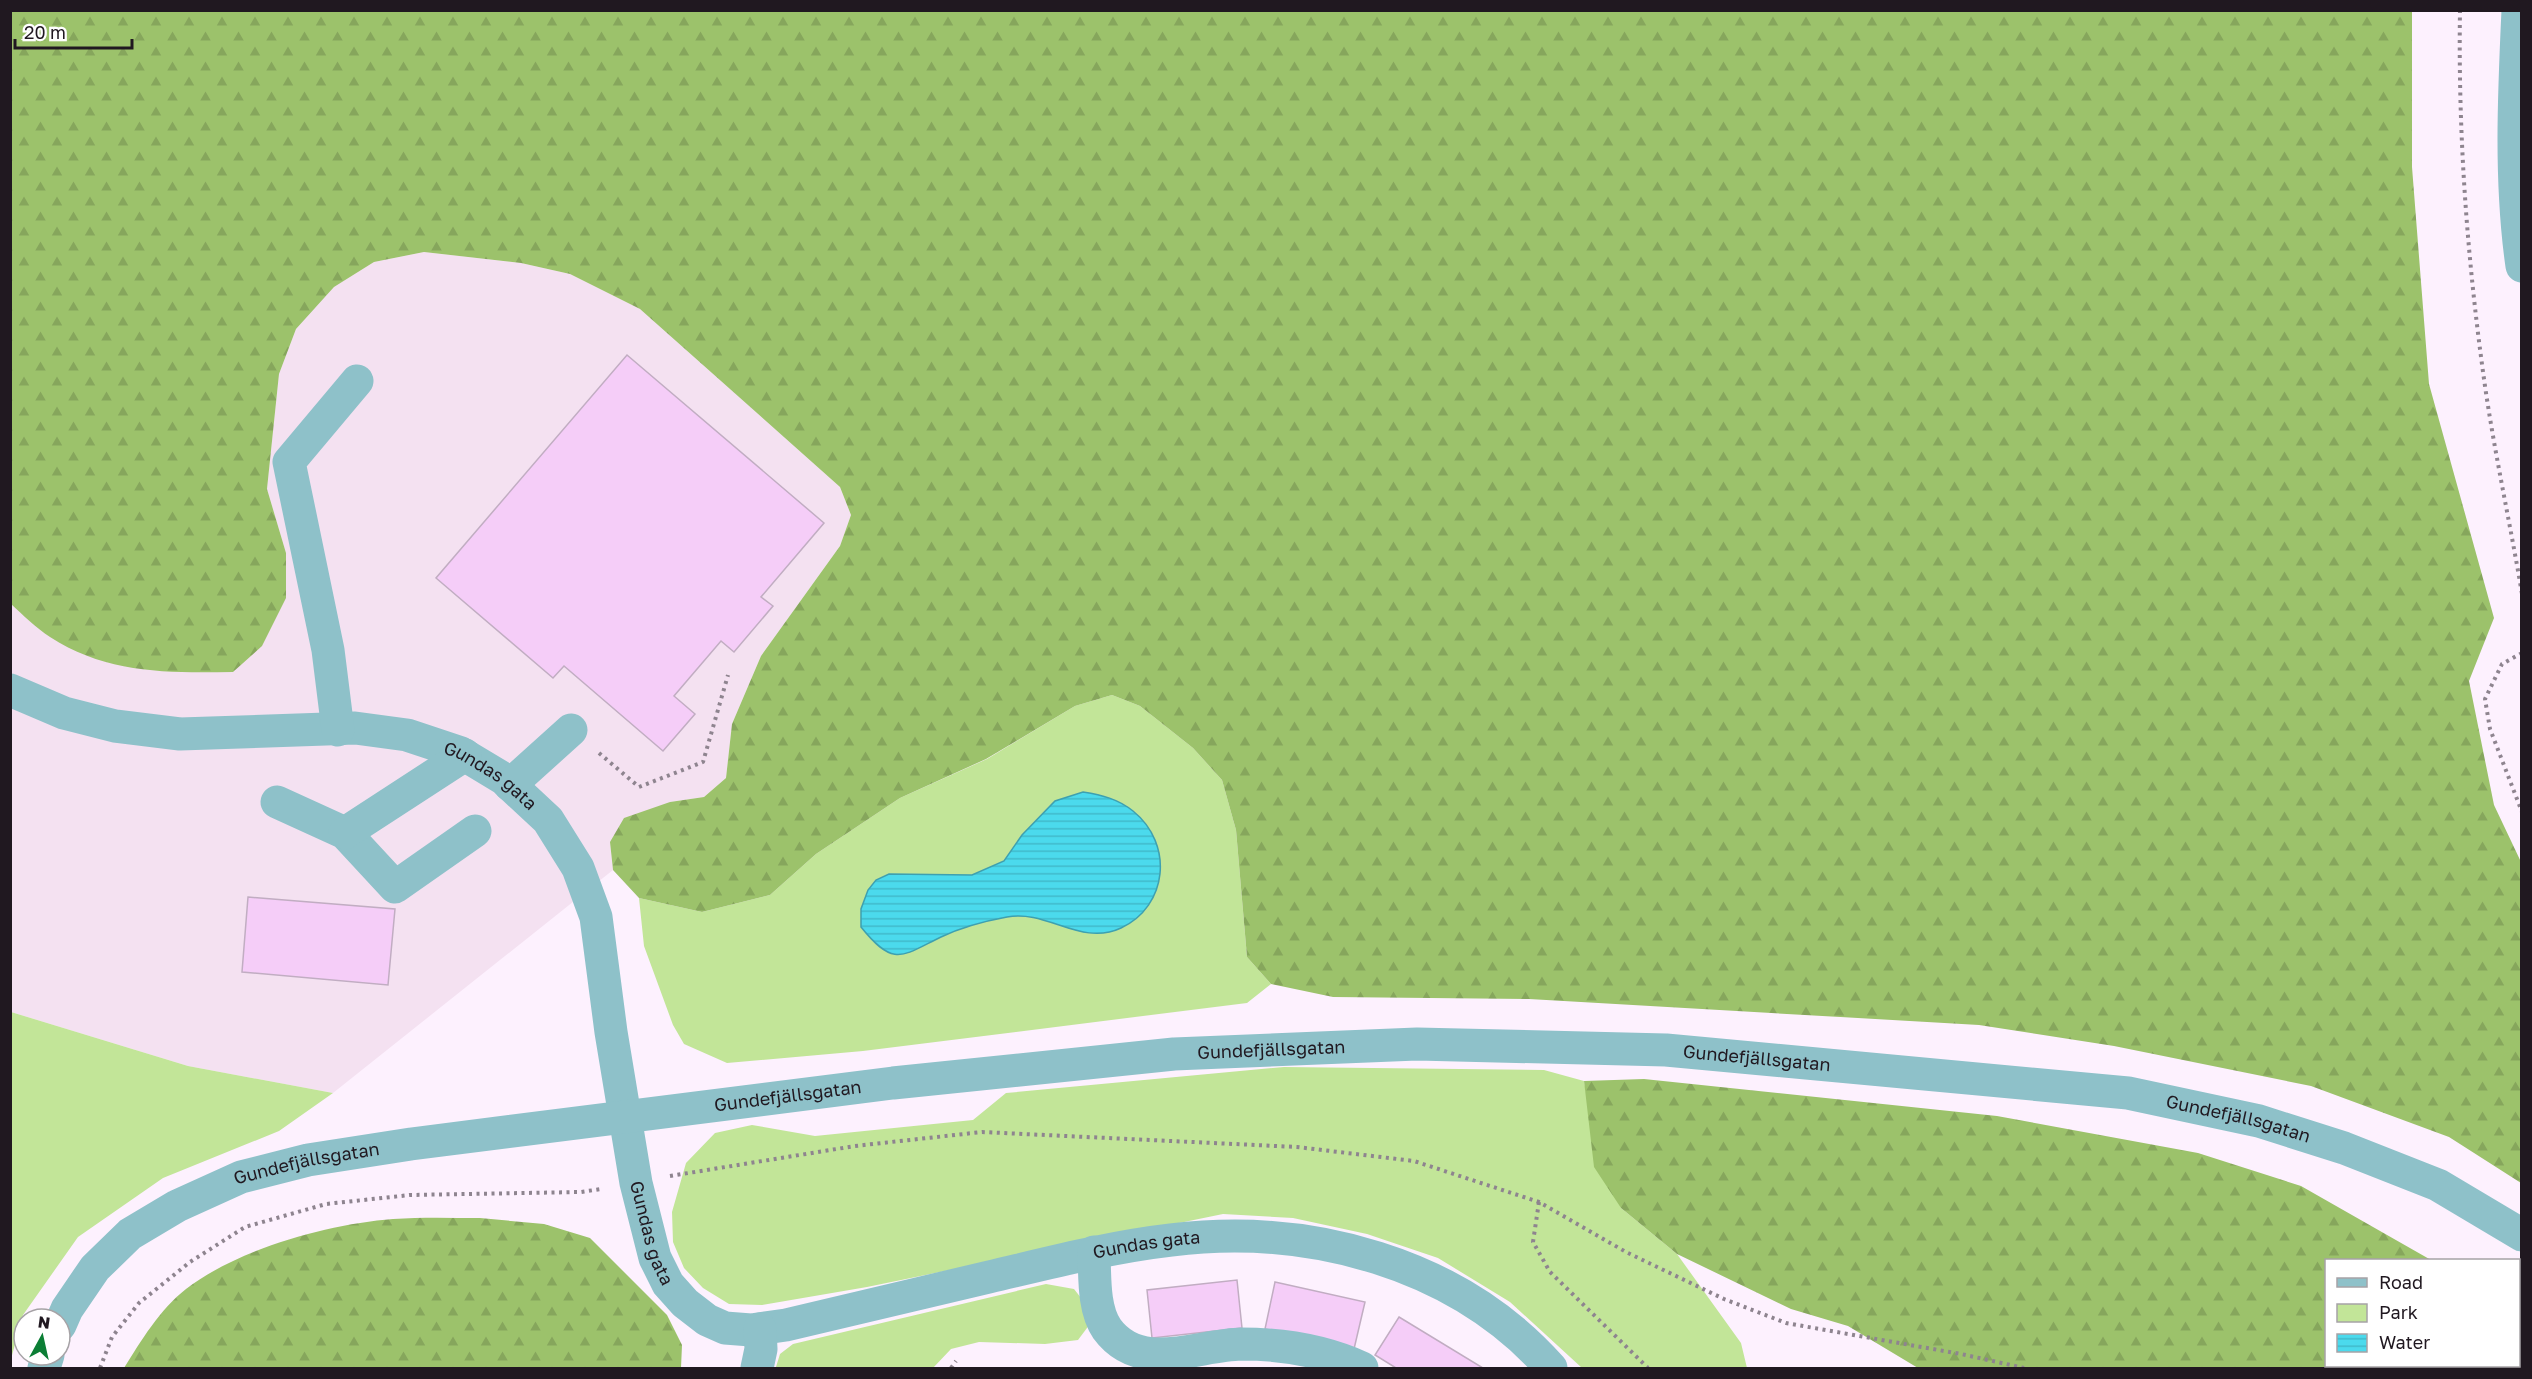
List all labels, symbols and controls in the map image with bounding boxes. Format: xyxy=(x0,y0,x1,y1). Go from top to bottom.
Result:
scale bar xyxy=(15,12,132,50)
text: 20 m xyxy=(24,21,66,43)
street label: Gundas gata xyxy=(441,736,542,814)
street label: Gundefjällsgatan xyxy=(1197,1035,1346,1063)
street label: Gundefjällsgatan xyxy=(1682,1040,1832,1075)
street label: Gundefjällsgatan xyxy=(713,1075,863,1116)
street label: Gundefjällsgatan xyxy=(2164,1089,2313,1147)
street label: Gundefjällsgatan xyxy=(230,1137,381,1189)
street label: Gundas gata xyxy=(626,1178,679,1289)
street label: Gundas gata xyxy=(1091,1225,1201,1263)
legend xyxy=(2325,1259,2520,1367)
text: Road xyxy=(2379,1271,2423,1293)
text: Park xyxy=(2379,1301,2418,1323)
north arrow xyxy=(12,1307,72,1367)
text: N xyxy=(37,1311,52,1333)
text: Water xyxy=(2379,1331,2430,1353)

